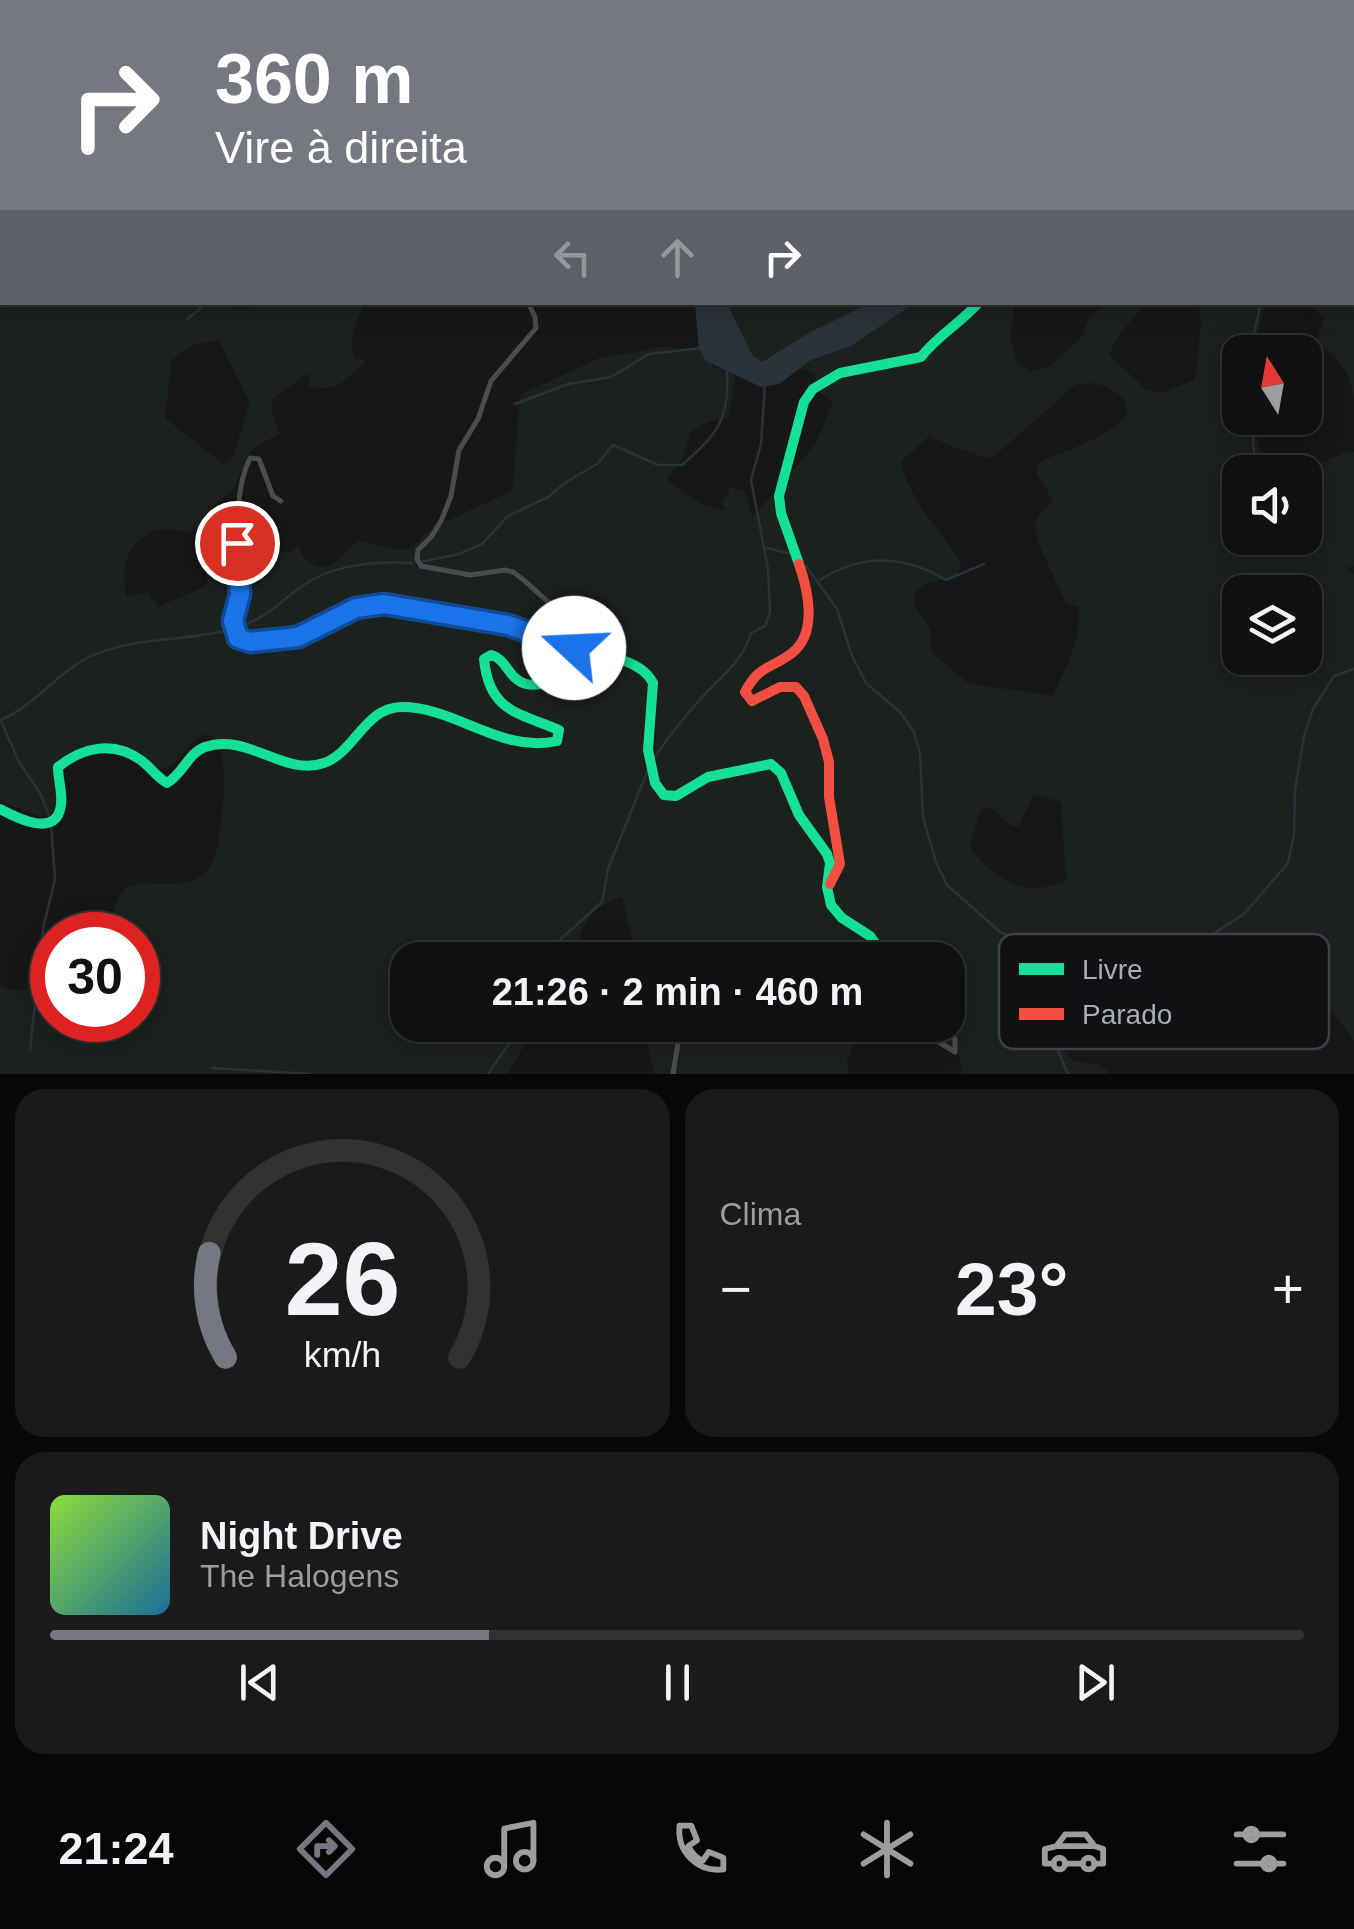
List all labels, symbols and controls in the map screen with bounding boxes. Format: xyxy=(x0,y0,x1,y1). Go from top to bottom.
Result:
icon: right xyxy=(50,40,180,170)
text: 360 m xyxy=(215,40,413,118)
text: Vire à direita xyxy=(215,122,467,173)
icon: left xyxy=(545,230,600,285)
icon: ahead xyxy=(650,230,705,285)
icon: right xyxy=(755,230,810,285)
north arrow xyxy=(1222,335,1322,435)
map controls xyxy=(1222,335,1322,675)
button: sound xyxy=(1222,455,1322,555)
pin xyxy=(195,501,280,586)
icon: arrive xyxy=(210,516,265,571)
button: layers xyxy=(1222,575,1322,675)
position arrow xyxy=(522,596,626,700)
speed limit sign: 30 xyxy=(30,912,160,1042)
legend xyxy=(999,934,1329,1049)
text: Livre xyxy=(1082,954,1143,985)
text: 21:26 · 2 min · 460 m xyxy=(492,971,863,1013)
text: Parado xyxy=(1082,999,1172,1030)
text: Clima xyxy=(720,1196,801,1232)
text: 26 xyxy=(284,1221,400,1337)
text: 23° xyxy=(955,1247,1068,1331)
text: − xyxy=(720,1258,752,1320)
text: + xyxy=(1272,1258,1304,1320)
text: km/h xyxy=(304,1335,381,1375)
text: Night Drive xyxy=(200,1515,403,1557)
text: The Halogens xyxy=(200,1558,399,1594)
icon: previous xyxy=(232,1655,287,1710)
icon: pause xyxy=(650,1655,705,1710)
icon: next xyxy=(1068,1655,1123,1710)
icon: directions xyxy=(291,1814,361,1884)
icon: music xyxy=(478,1814,548,1884)
icon: phone xyxy=(665,1814,735,1884)
icon: climate xyxy=(852,1814,922,1884)
icon: car xyxy=(1039,1814,1109,1884)
icon: filters xyxy=(1225,1814,1295,1884)
text: 21:24 xyxy=(58,1823,174,1874)

